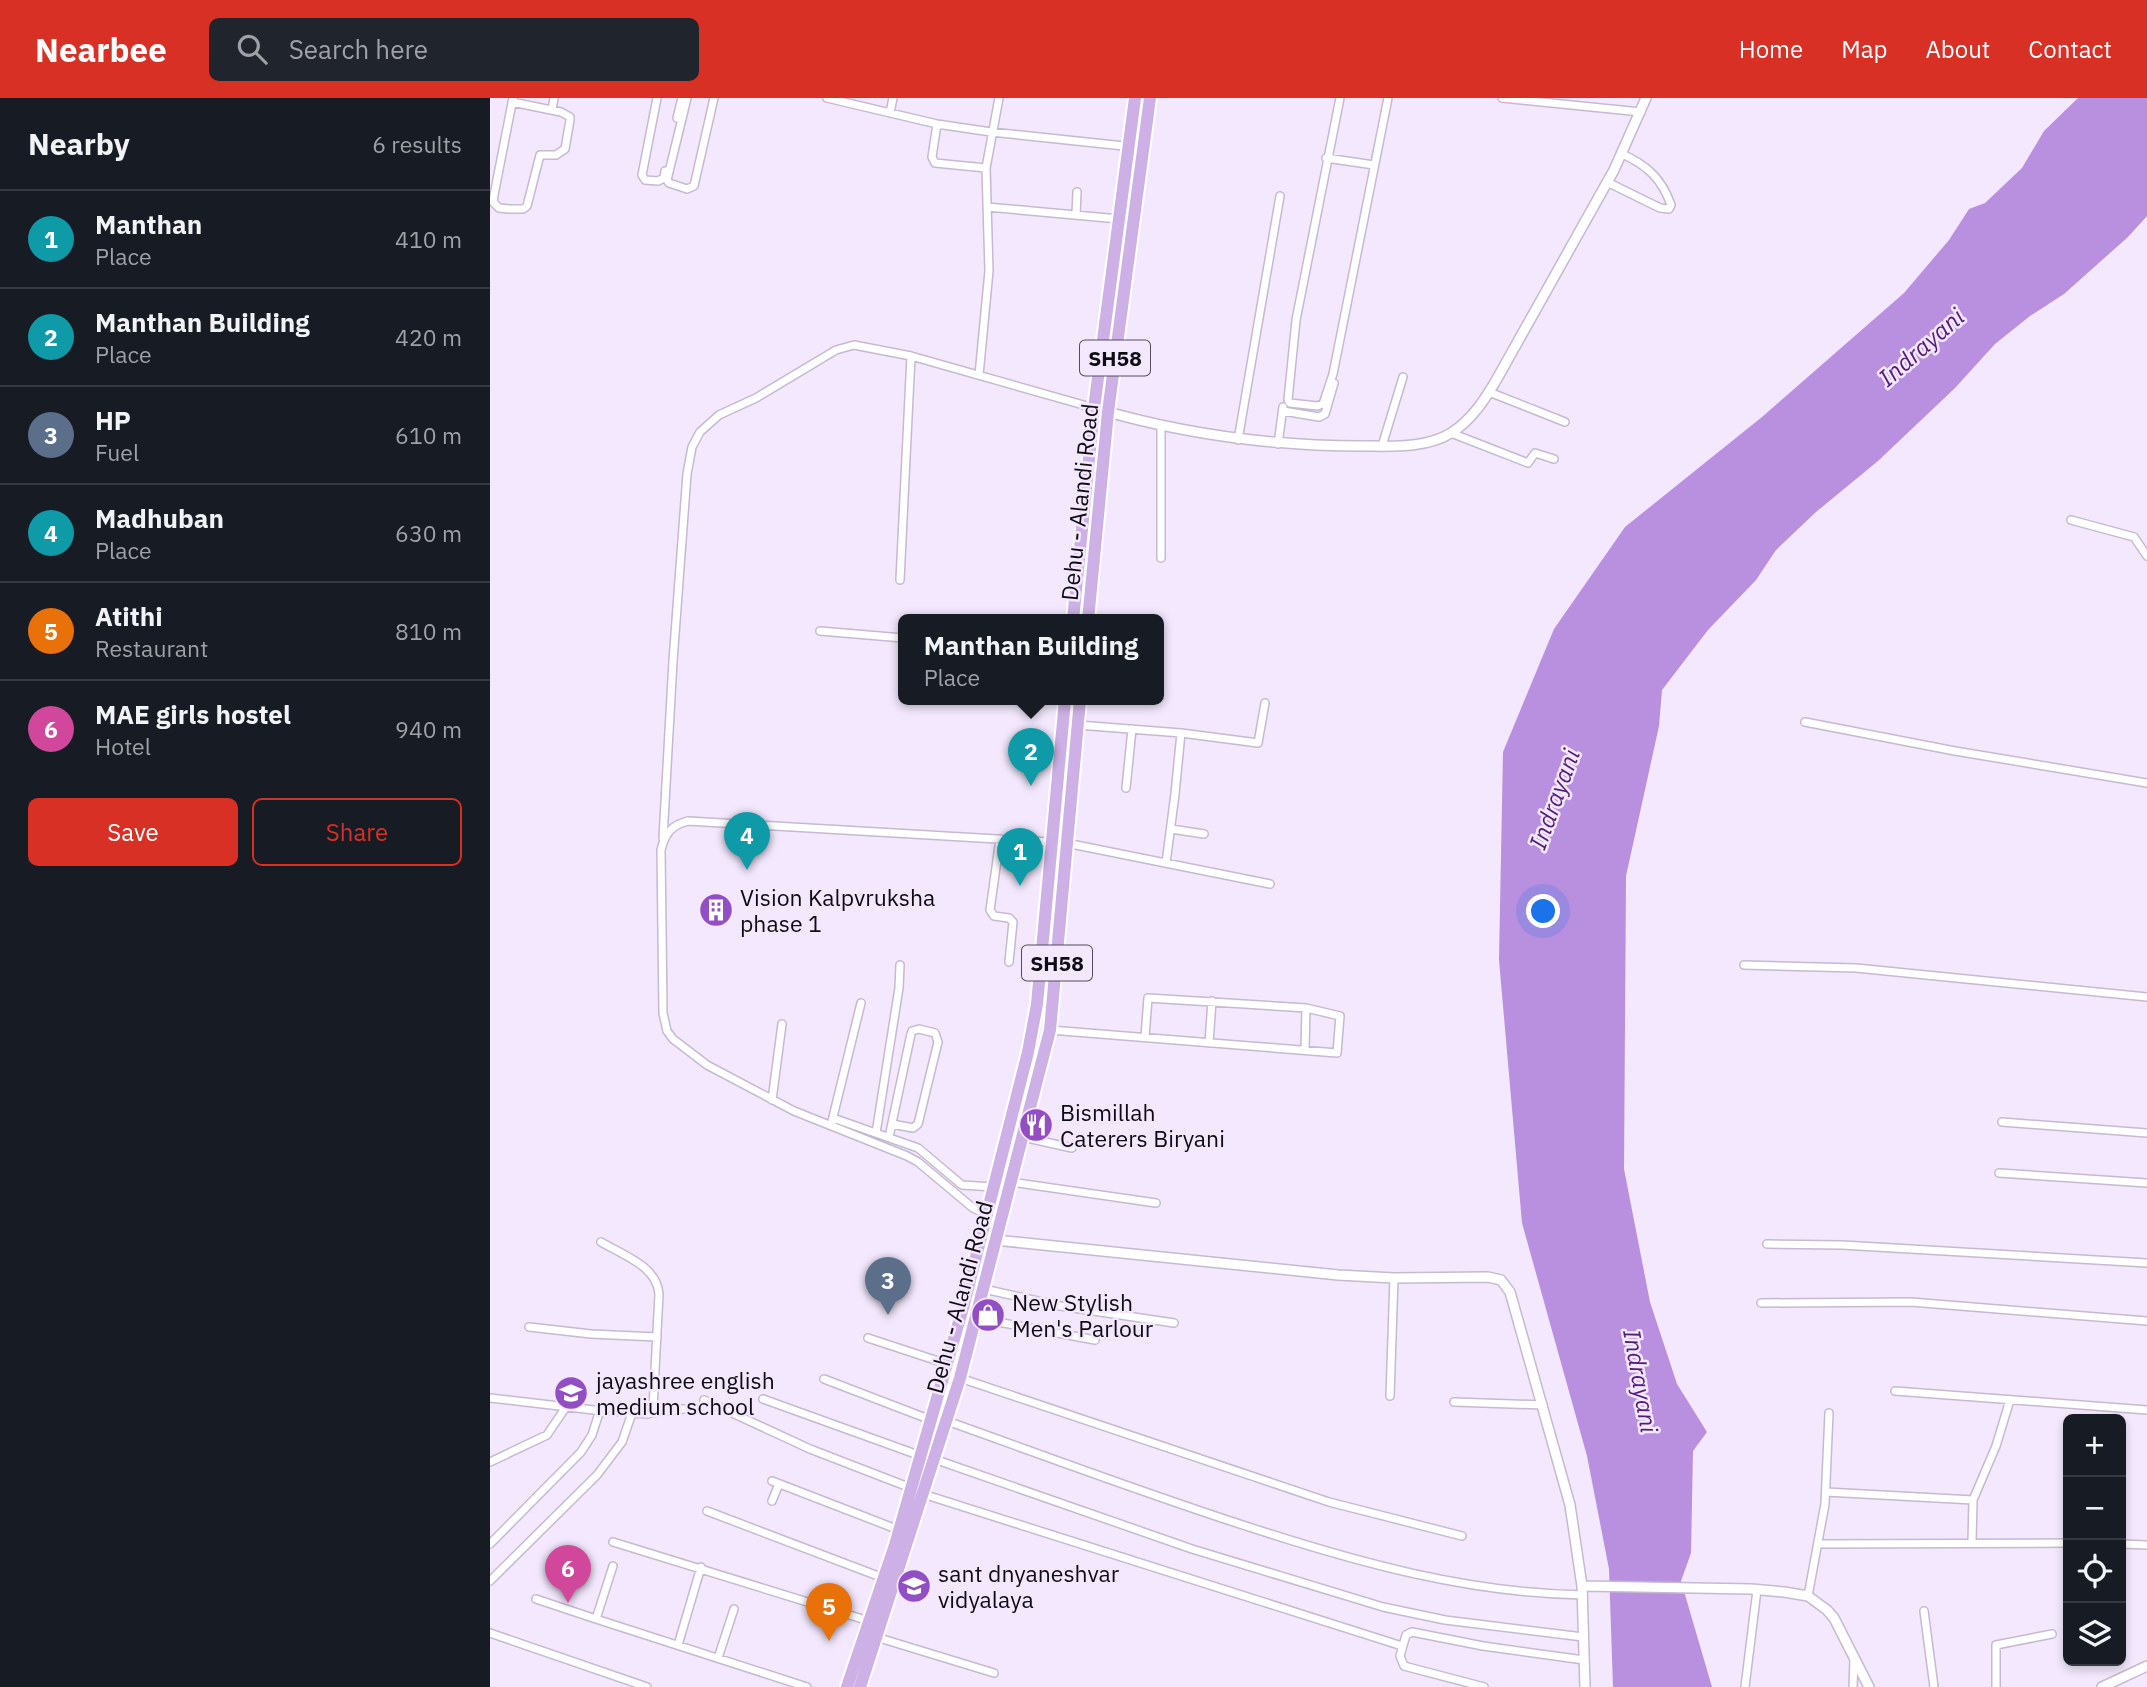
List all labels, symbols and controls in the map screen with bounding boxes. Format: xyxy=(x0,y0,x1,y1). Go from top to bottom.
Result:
search box xyxy=(209,18,699,81)
text: Nearbee xyxy=(35,28,167,71)
icon: search xyxy=(233,30,271,68)
text: Search here xyxy=(289,32,428,66)
text: Home xyxy=(1739,33,1803,65)
text: Map xyxy=(1841,33,1887,65)
text: About xyxy=(1925,33,1990,65)
text: Contact xyxy=(2028,33,2112,65)
text: Nearby xyxy=(28,124,130,163)
text: 6 results xyxy=(372,129,462,159)
text: Manthan xyxy=(95,207,202,241)
text: 1 xyxy=(44,224,58,254)
text: 410 m xyxy=(395,224,462,254)
text: Place xyxy=(95,241,152,271)
water label: Indrayani xyxy=(1871,300,1971,393)
text: Manthan Building xyxy=(95,305,310,339)
text: 2 xyxy=(44,322,58,352)
text: 420 m xyxy=(395,322,462,352)
text: Place xyxy=(95,339,152,369)
road number: SH58 xyxy=(1080,341,1150,376)
street label: Dehu - Alandi Road xyxy=(1054,402,1104,602)
text: HP xyxy=(95,403,131,437)
text: 3 xyxy=(44,420,58,450)
text: 610 m xyxy=(395,420,462,450)
text: Fuel xyxy=(95,437,139,467)
text: Madhuban xyxy=(95,501,224,535)
text: 4 xyxy=(44,518,58,548)
text: 630 m xyxy=(395,518,462,548)
text: Place xyxy=(95,535,152,565)
text: Atithi xyxy=(95,599,163,633)
popup xyxy=(898,614,1164,705)
text: 5 xyxy=(44,616,58,646)
text: 810 m xyxy=(395,616,462,646)
text: Manthan Building xyxy=(924,628,1138,662)
text: Restaurant xyxy=(95,633,208,663)
text: Place xyxy=(924,662,980,692)
text: MAE girls hostel xyxy=(95,697,291,731)
text: 6 xyxy=(44,714,58,744)
text: 940 m xyxy=(395,714,462,744)
pin: 2 xyxy=(1008,728,1054,786)
text: Hotel xyxy=(95,731,151,761)
water label: Indrayani xyxy=(1521,744,1587,854)
button: Save xyxy=(28,798,238,866)
button: Share xyxy=(252,798,462,866)
pin: 4 xyxy=(724,812,770,870)
pin: 1 xyxy=(997,828,1043,886)
place label: Vision Kalpvruksha phase 1 xyxy=(740,882,935,938)
building icon: Vision Kalpvruksha phase 1 xyxy=(697,891,735,929)
your location xyxy=(1526,894,1560,928)
road number: SH58 xyxy=(1022,946,1092,980)
place label: Bismillah Caterers Biryani xyxy=(1060,1097,1225,1153)
restaurant icon: Bismillah Caterers Biryani xyxy=(1017,1106,1055,1144)
street label: Dehu - Alandi Road xyxy=(919,1198,999,1396)
pin: 3 xyxy=(865,1257,911,1315)
place label: New Stylish Men's Parlour xyxy=(1012,1287,1154,1343)
shop icon: New Stylish Men's Parlour xyxy=(969,1296,1007,1334)
water label: Indrayani xyxy=(1616,1327,1666,1436)
place label: jayashree english medium school xyxy=(596,1365,775,1421)
school or university icon: jayashree english medium school xyxy=(552,1374,590,1412)
map controls xyxy=(2063,1414,2126,1666)
button: + xyxy=(2063,1414,2126,1477)
button: − xyxy=(2063,1477,2126,1540)
button: locate xyxy=(2063,1540,2126,1603)
pin: 6 xyxy=(545,1545,591,1603)
place label: sant dnyaneshvar vidyalaya xyxy=(938,1558,1120,1614)
school or university icon: sant dnyaneshvar vidyalaya xyxy=(895,1567,933,1605)
pin: 5 xyxy=(806,1583,852,1641)
button: layers xyxy=(2063,1603,2126,1666)

